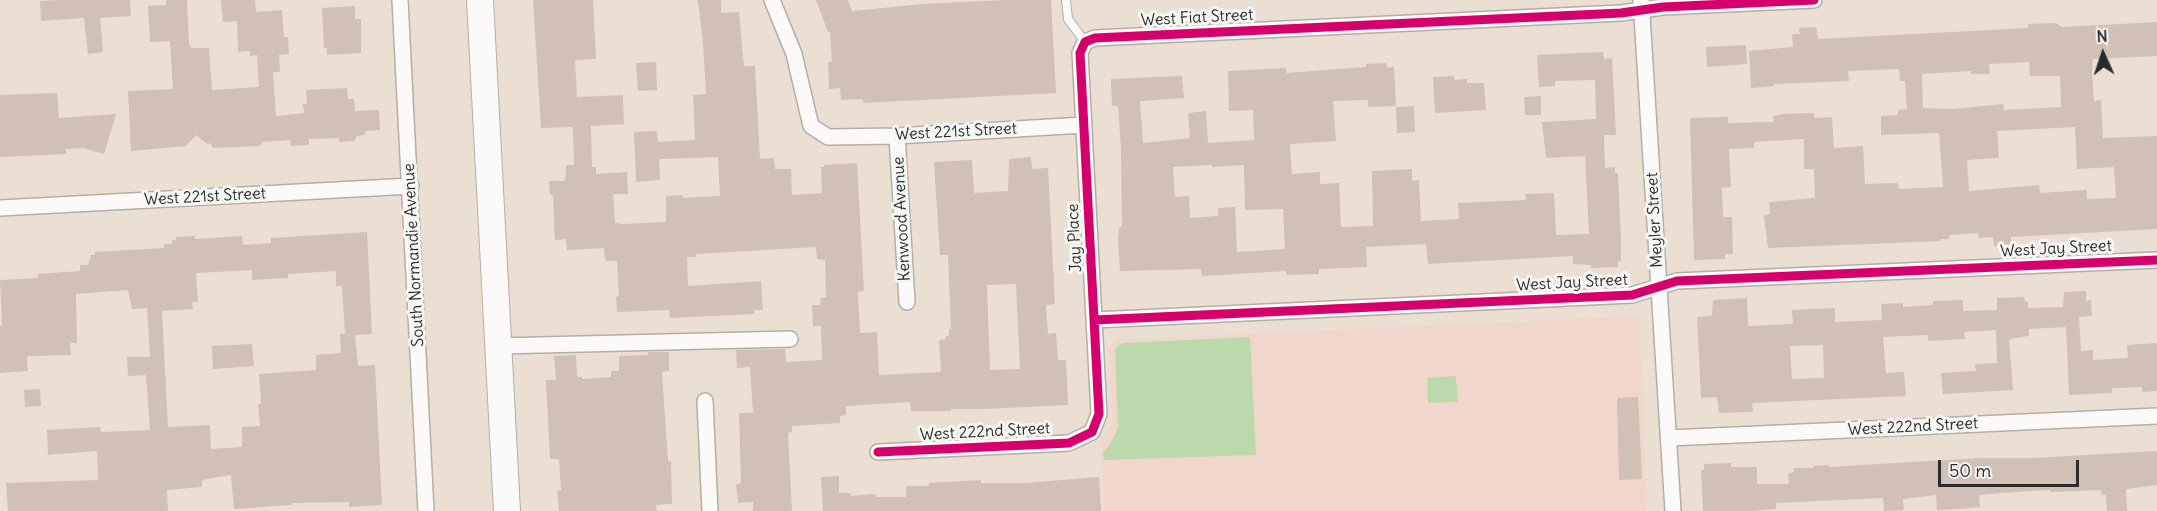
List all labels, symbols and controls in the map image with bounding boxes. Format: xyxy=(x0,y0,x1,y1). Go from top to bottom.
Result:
street label: West Fiat Street xyxy=(1140,5,1254,31)
north arrow xyxy=(2073,24,2133,84)
text: N xyxy=(2096,26,2108,46)
street label: West 221st Street xyxy=(895,119,1017,145)
street label: Kenwood Avenue xyxy=(889,156,915,282)
street label: South Normandie Avenue xyxy=(400,163,428,347)
street label: Meyler Street xyxy=(1643,172,1667,268)
street label: West 221st Street xyxy=(144,184,266,210)
street label: Jay Place xyxy=(1064,203,1086,273)
street label: West Jay Street xyxy=(2000,236,2112,262)
street label: West Jay Street xyxy=(1516,270,1628,296)
street label: West 222nd Street xyxy=(1847,414,1979,440)
street label: West 222nd Street xyxy=(919,419,1051,445)
scale bar xyxy=(1941,448,2082,486)
text: 50 m xyxy=(1949,459,1991,482)

